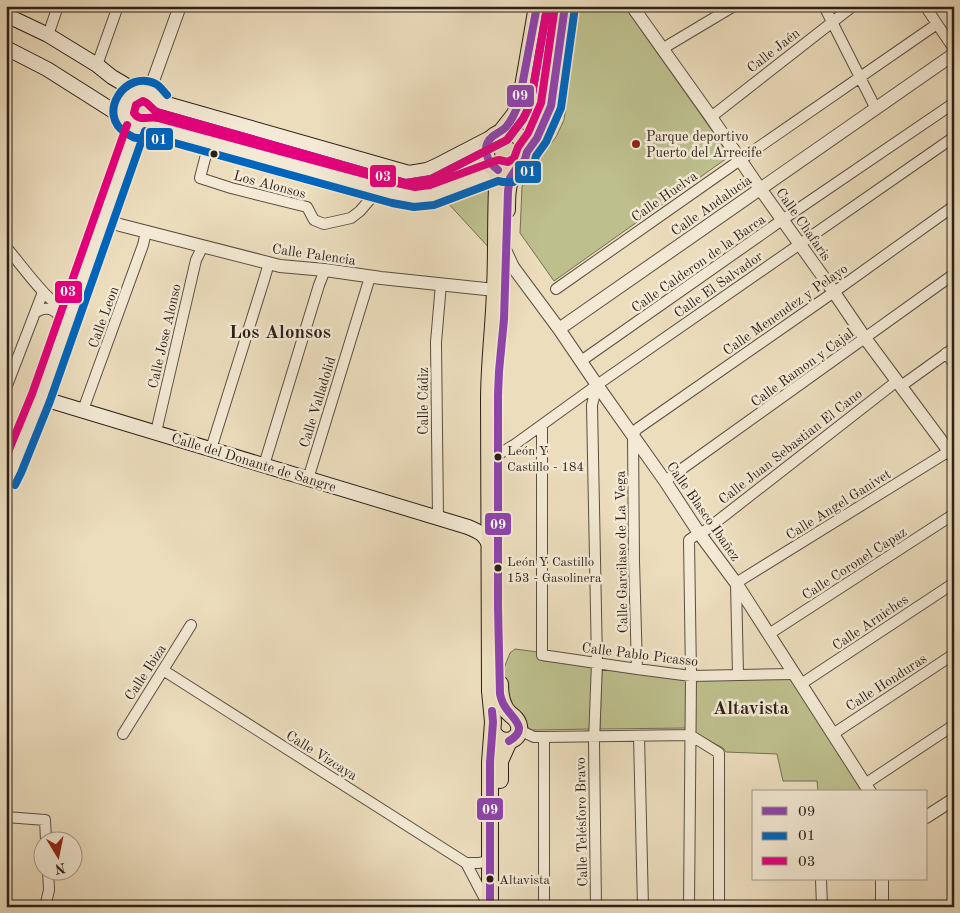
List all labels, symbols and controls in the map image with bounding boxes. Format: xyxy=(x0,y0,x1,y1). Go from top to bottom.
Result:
street label: Calle Jaén xyxy=(745,26,803,76)
line badge: 09 xyxy=(506,84,535,108)
text: 09 xyxy=(512,89,528,103)
line badge: 01 xyxy=(145,127,174,151)
place label: Parque deportivo Puerto del Arrecife xyxy=(646,130,762,160)
text: 01 xyxy=(151,133,167,147)
marker: Parque deportivo Puerto del Arrecife xyxy=(630,138,642,150)
unlabelled marker xyxy=(209,149,219,159)
line badge: 01 xyxy=(514,160,542,184)
line badge: 03 xyxy=(369,164,397,188)
text: 01 xyxy=(520,165,536,179)
street label: Los Alonsos xyxy=(232,169,307,201)
street label: Calle Huelva xyxy=(629,169,700,225)
text: 03 xyxy=(375,170,391,184)
street label: Calle Andalucia xyxy=(669,173,754,239)
street label: Calle Chafaris xyxy=(773,186,833,264)
street label: Calle Calderon de la Barca xyxy=(629,212,768,315)
street label: Calle Palencia xyxy=(271,242,357,268)
street label: Calle El Salvador xyxy=(672,249,766,321)
street label: Calle Menendez y Pelayo xyxy=(721,261,850,358)
line badge: 03 xyxy=(54,280,83,304)
street label: Calle Jose Alonso xyxy=(146,282,184,390)
street label: Calle Leon xyxy=(86,284,122,350)
text: 03 xyxy=(60,285,76,299)
district label: Los Alonsos xyxy=(229,324,331,343)
street label: Calle Ramon y Cajal xyxy=(749,326,857,410)
street label: Calle Valladolid xyxy=(297,355,338,449)
street label: Calle Cádiz xyxy=(417,367,431,435)
street label: Calle Juan Sebastian El Cano xyxy=(716,386,865,507)
street label: Calle del Donante de Sangre xyxy=(170,431,338,495)
place label: León Y Castillo - 184 xyxy=(507,445,584,474)
marker: León Y Castillo - 184 xyxy=(493,452,503,462)
street label: Calle Blasco Ibañez xyxy=(664,459,743,564)
street label: Calle Angel Ganivet xyxy=(784,467,893,543)
street label: Calle Garcilaso de La Vega xyxy=(614,470,630,633)
line badge: 09 xyxy=(484,512,512,536)
text: 09 xyxy=(490,518,506,532)
street label: Calle Coronel Capaz xyxy=(800,525,909,603)
place label: León Y Castillo 153 - Gasolinera xyxy=(507,556,602,585)
marker: León Y Castillo 153 - Gasolinera xyxy=(493,563,503,573)
street label: Calle Arniches xyxy=(830,592,911,653)
street label: Calle Pablo Picasso xyxy=(581,641,699,669)
street label: Calle Ibiza xyxy=(123,642,169,703)
street label: Calle Honduras xyxy=(844,652,929,714)
district label: Altavista xyxy=(713,700,789,719)
street label: Calle Vizcaya xyxy=(283,728,360,783)
street label: Calle Telésforo Bravo xyxy=(574,757,590,887)
legend xyxy=(752,790,928,880)
line badge: 09 xyxy=(476,797,504,821)
text: 09 xyxy=(482,803,498,817)
text: 09 xyxy=(798,805,815,820)
text: 01 xyxy=(798,829,815,844)
north arrow xyxy=(32,830,82,880)
text: 03 xyxy=(798,855,815,870)
text: N xyxy=(53,860,67,876)
marker: Altavista xyxy=(485,874,495,884)
place label: Altavista xyxy=(499,874,551,887)

